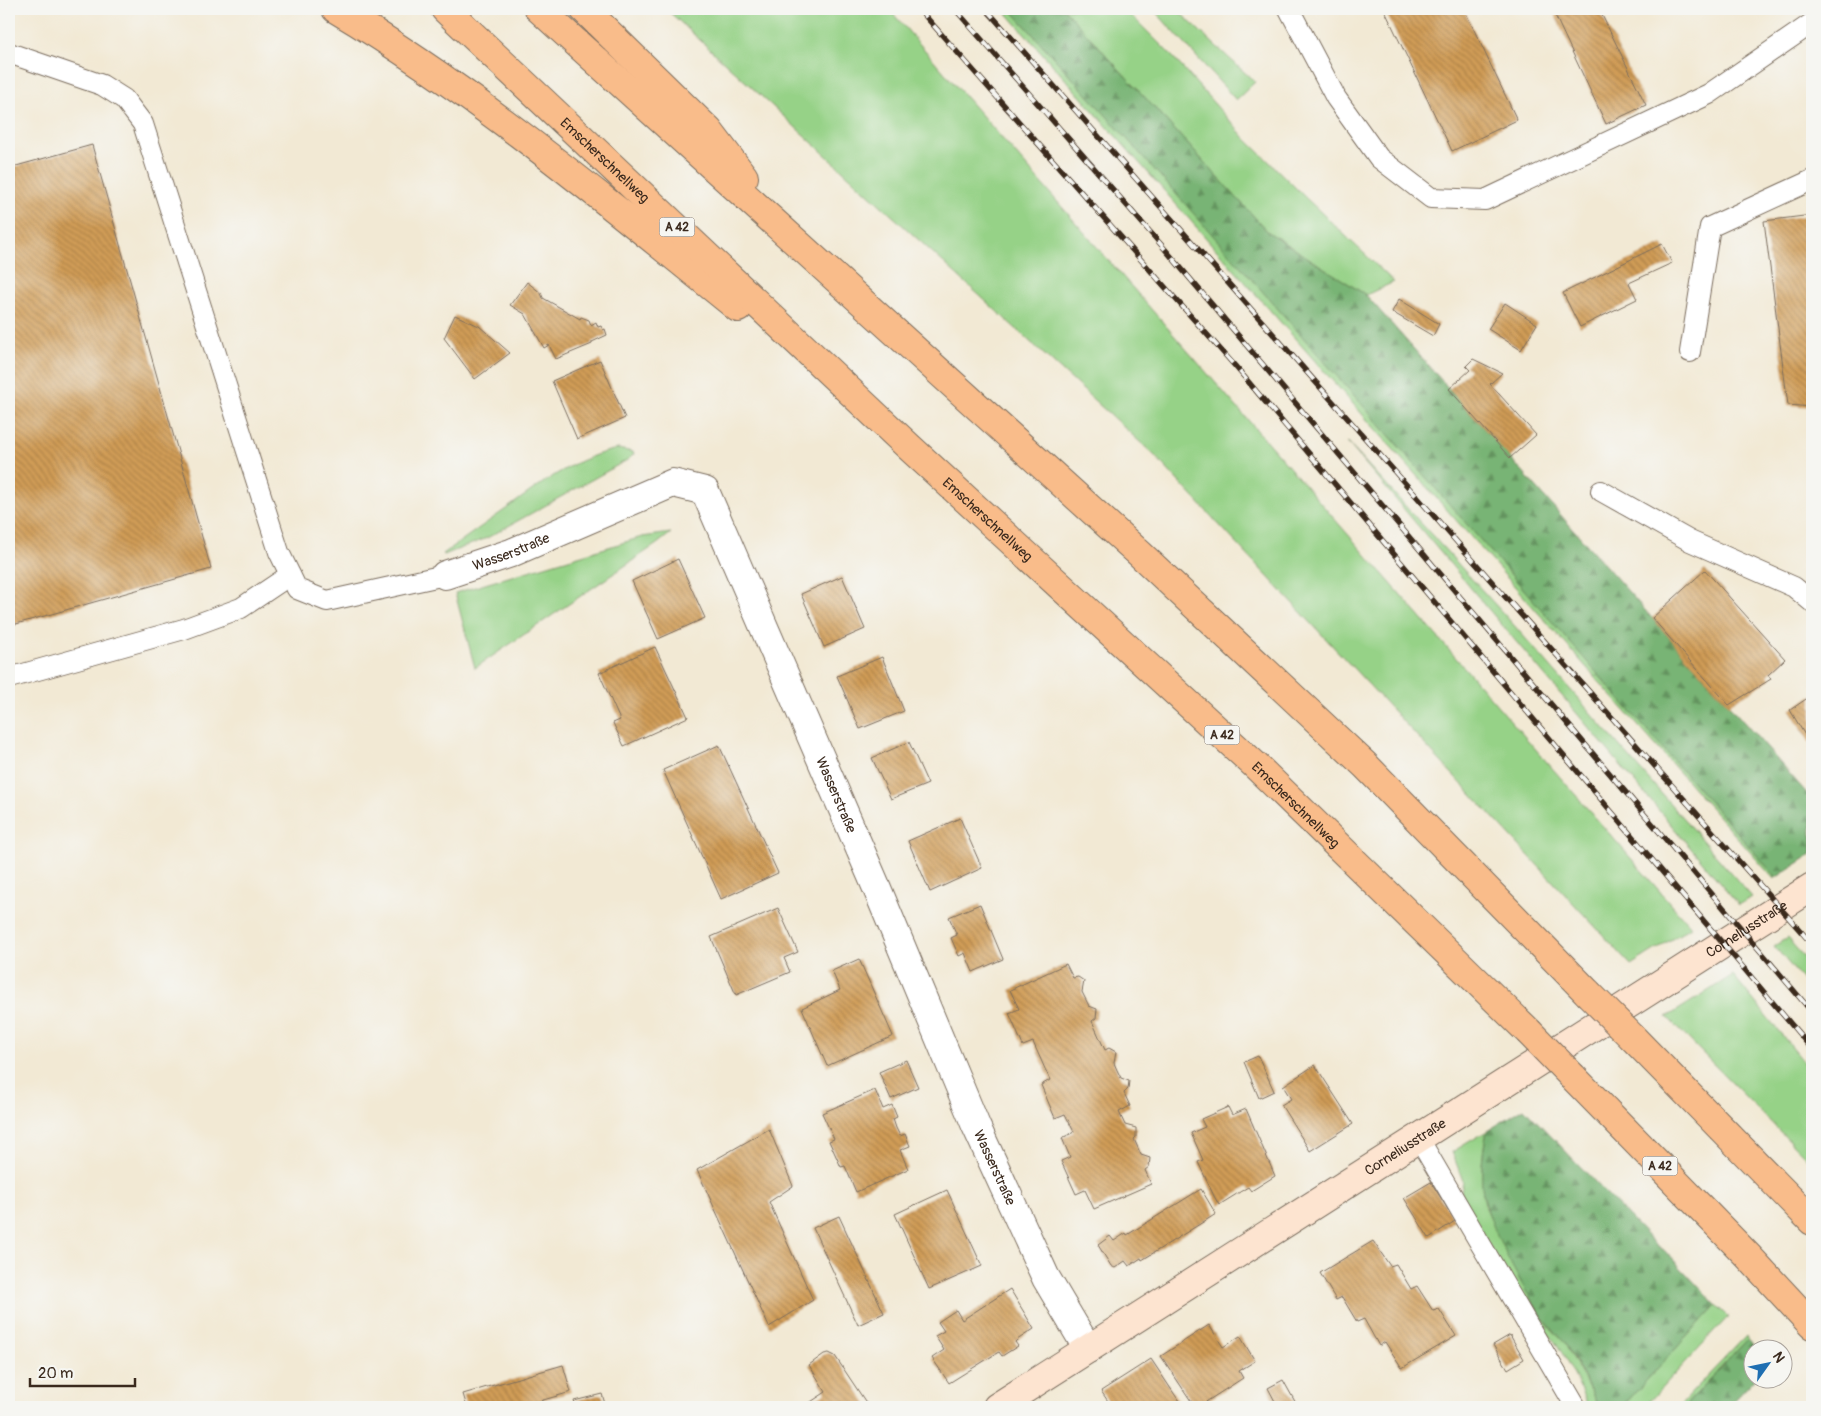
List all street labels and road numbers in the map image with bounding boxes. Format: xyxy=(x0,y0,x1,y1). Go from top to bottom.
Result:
street label: Emscherschnellweg xyxy=(557,114,653,206)
road number: A 42 xyxy=(660,218,694,236)
street label: Emscherschnellweg xyxy=(939,474,1036,565)
street label: Wasserstraße xyxy=(470,529,552,574)
road number: A 42 xyxy=(1204,726,1240,744)
street label: Wasserstraße xyxy=(813,754,860,835)
street label: Emscherschnellweg xyxy=(1248,758,1343,851)
street label: Corneliusstraße xyxy=(1703,897,1790,961)
street label: Corneliusstraße xyxy=(1361,1114,1449,1179)
street label: Wasserstraße xyxy=(970,1127,1020,1208)
road number: A 42 xyxy=(1642,1156,1678,1176)

